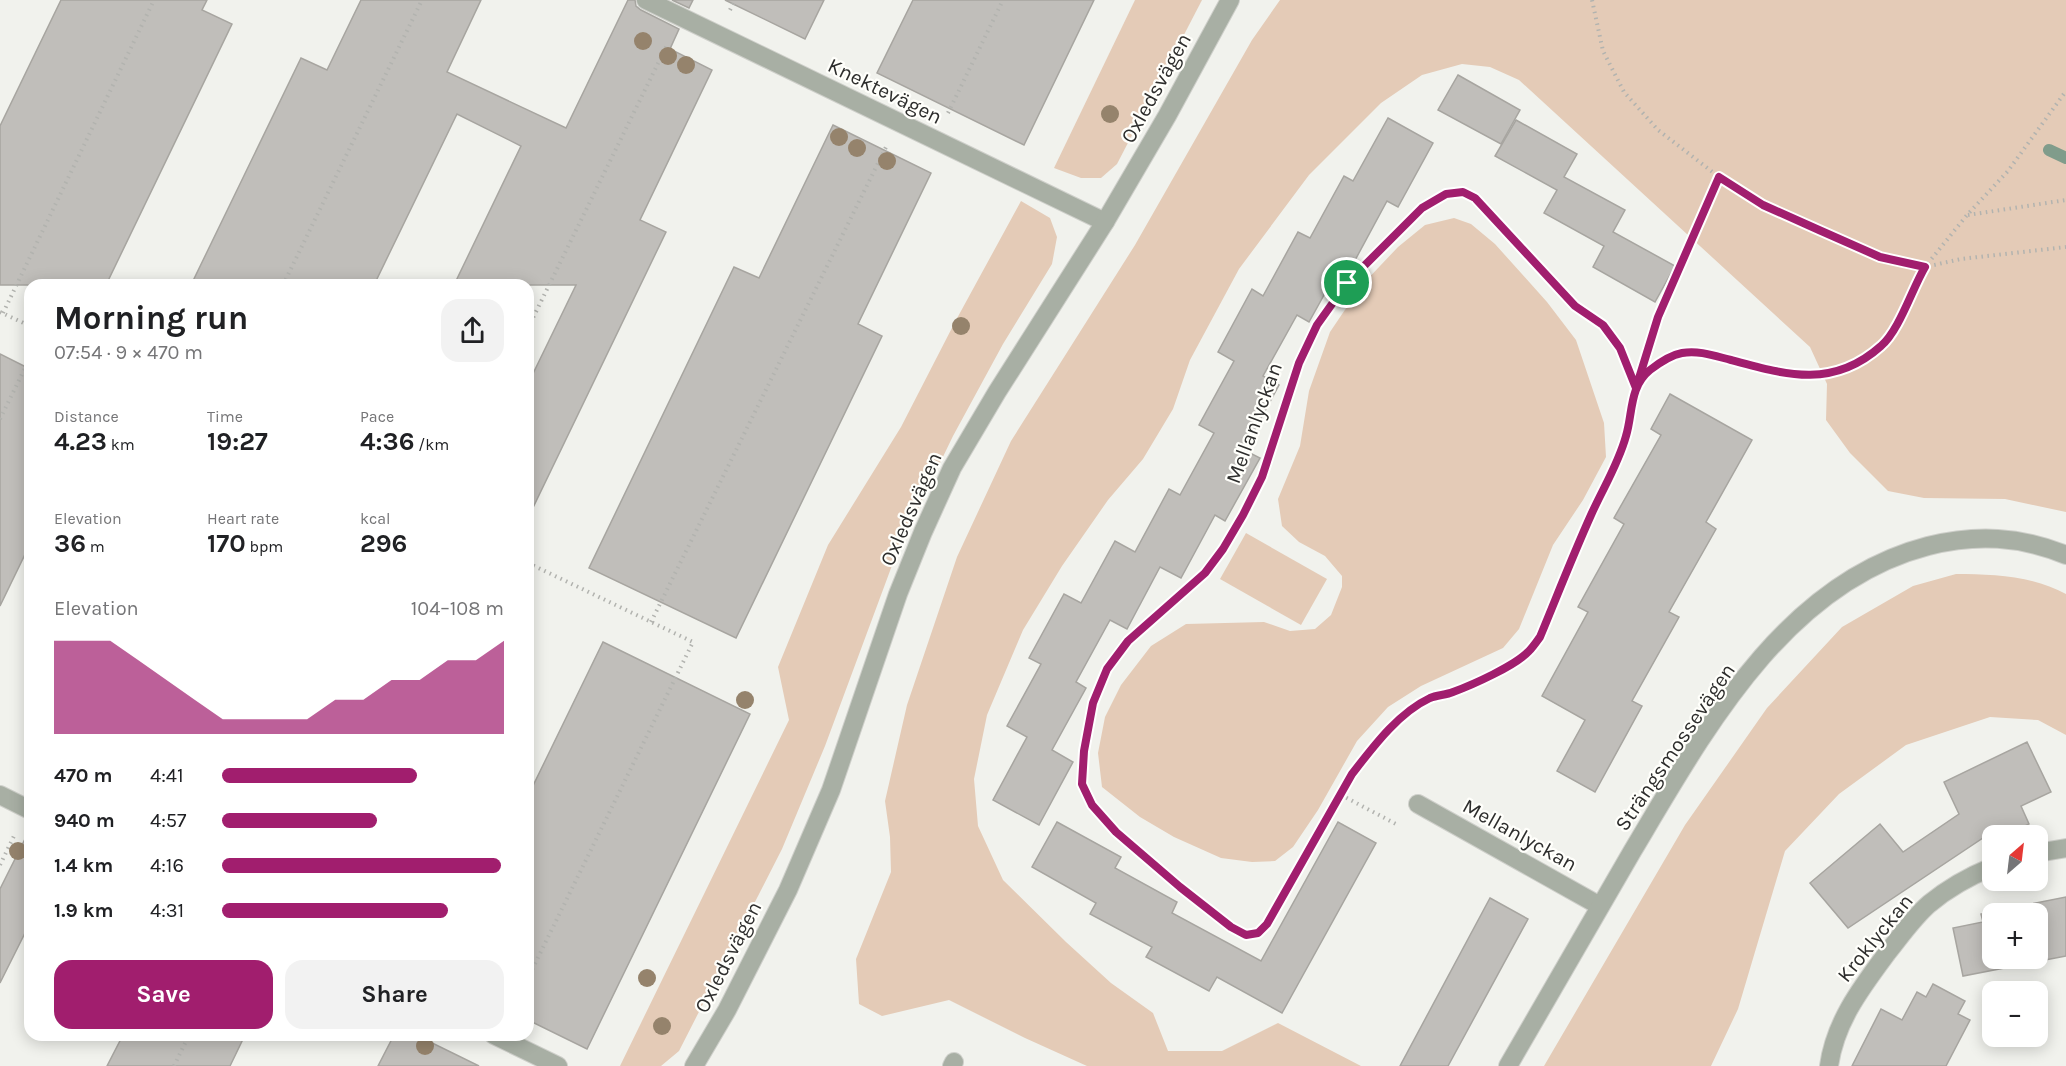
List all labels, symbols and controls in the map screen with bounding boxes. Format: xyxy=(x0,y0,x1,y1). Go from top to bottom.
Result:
street label: Oxledsvägen xyxy=(1116,29,1196,147)
street label: Knektevägen xyxy=(824,53,946,129)
pin xyxy=(1321,257,1372,308)
icon: arrive xyxy=(1330,266,1363,299)
text: Morning run xyxy=(54,299,248,337)
button: share xyxy=(441,299,504,362)
text: 07:54 · 9 × 470 m xyxy=(54,341,203,364)
street label: Mellanlyckan xyxy=(1221,359,1287,487)
text: Distance xyxy=(54,407,119,426)
text: Time xyxy=(207,407,243,426)
text: Pace xyxy=(360,407,394,426)
text: 4.23 xyxy=(54,426,107,457)
text: 19:27 xyxy=(207,426,268,457)
text: 4:36 xyxy=(360,426,414,457)
text: km xyxy=(107,435,135,454)
text: /km xyxy=(414,435,449,454)
street label: Oxledsvägen xyxy=(875,448,947,570)
text: Elevation xyxy=(54,509,122,528)
text: Heart rate xyxy=(207,509,279,528)
text: kcal xyxy=(360,509,391,528)
text: 36 xyxy=(54,528,86,559)
text: 170 xyxy=(207,528,246,559)
text: 296 xyxy=(360,528,407,559)
text: m xyxy=(86,537,105,556)
text: bpm xyxy=(246,537,283,556)
text: Elevation xyxy=(54,597,139,620)
text: 104–108 m xyxy=(411,597,504,620)
street label: Strängsmossevägen xyxy=(1610,659,1740,835)
text: 470 m xyxy=(54,764,113,787)
text: 4:41 xyxy=(150,764,184,787)
street label: Mellanlyckan xyxy=(1459,794,1581,876)
text: 940 m xyxy=(54,809,115,832)
text: 4:57 xyxy=(150,809,186,832)
north arrow xyxy=(1982,825,2048,891)
map controls xyxy=(1982,825,2048,1047)
text: 1.4 km xyxy=(54,854,113,877)
text: 4:16 xyxy=(150,854,184,877)
street label: Kroklyckan xyxy=(1832,889,1918,987)
street label: Oxledsvägen xyxy=(690,897,766,1017)
text: 1.9 km xyxy=(54,899,114,922)
text: 4:31 xyxy=(150,899,184,922)
button: + xyxy=(1982,903,2048,969)
button: Save xyxy=(54,960,273,1029)
button: Share xyxy=(285,960,504,1029)
button: − xyxy=(1982,981,2048,1047)

